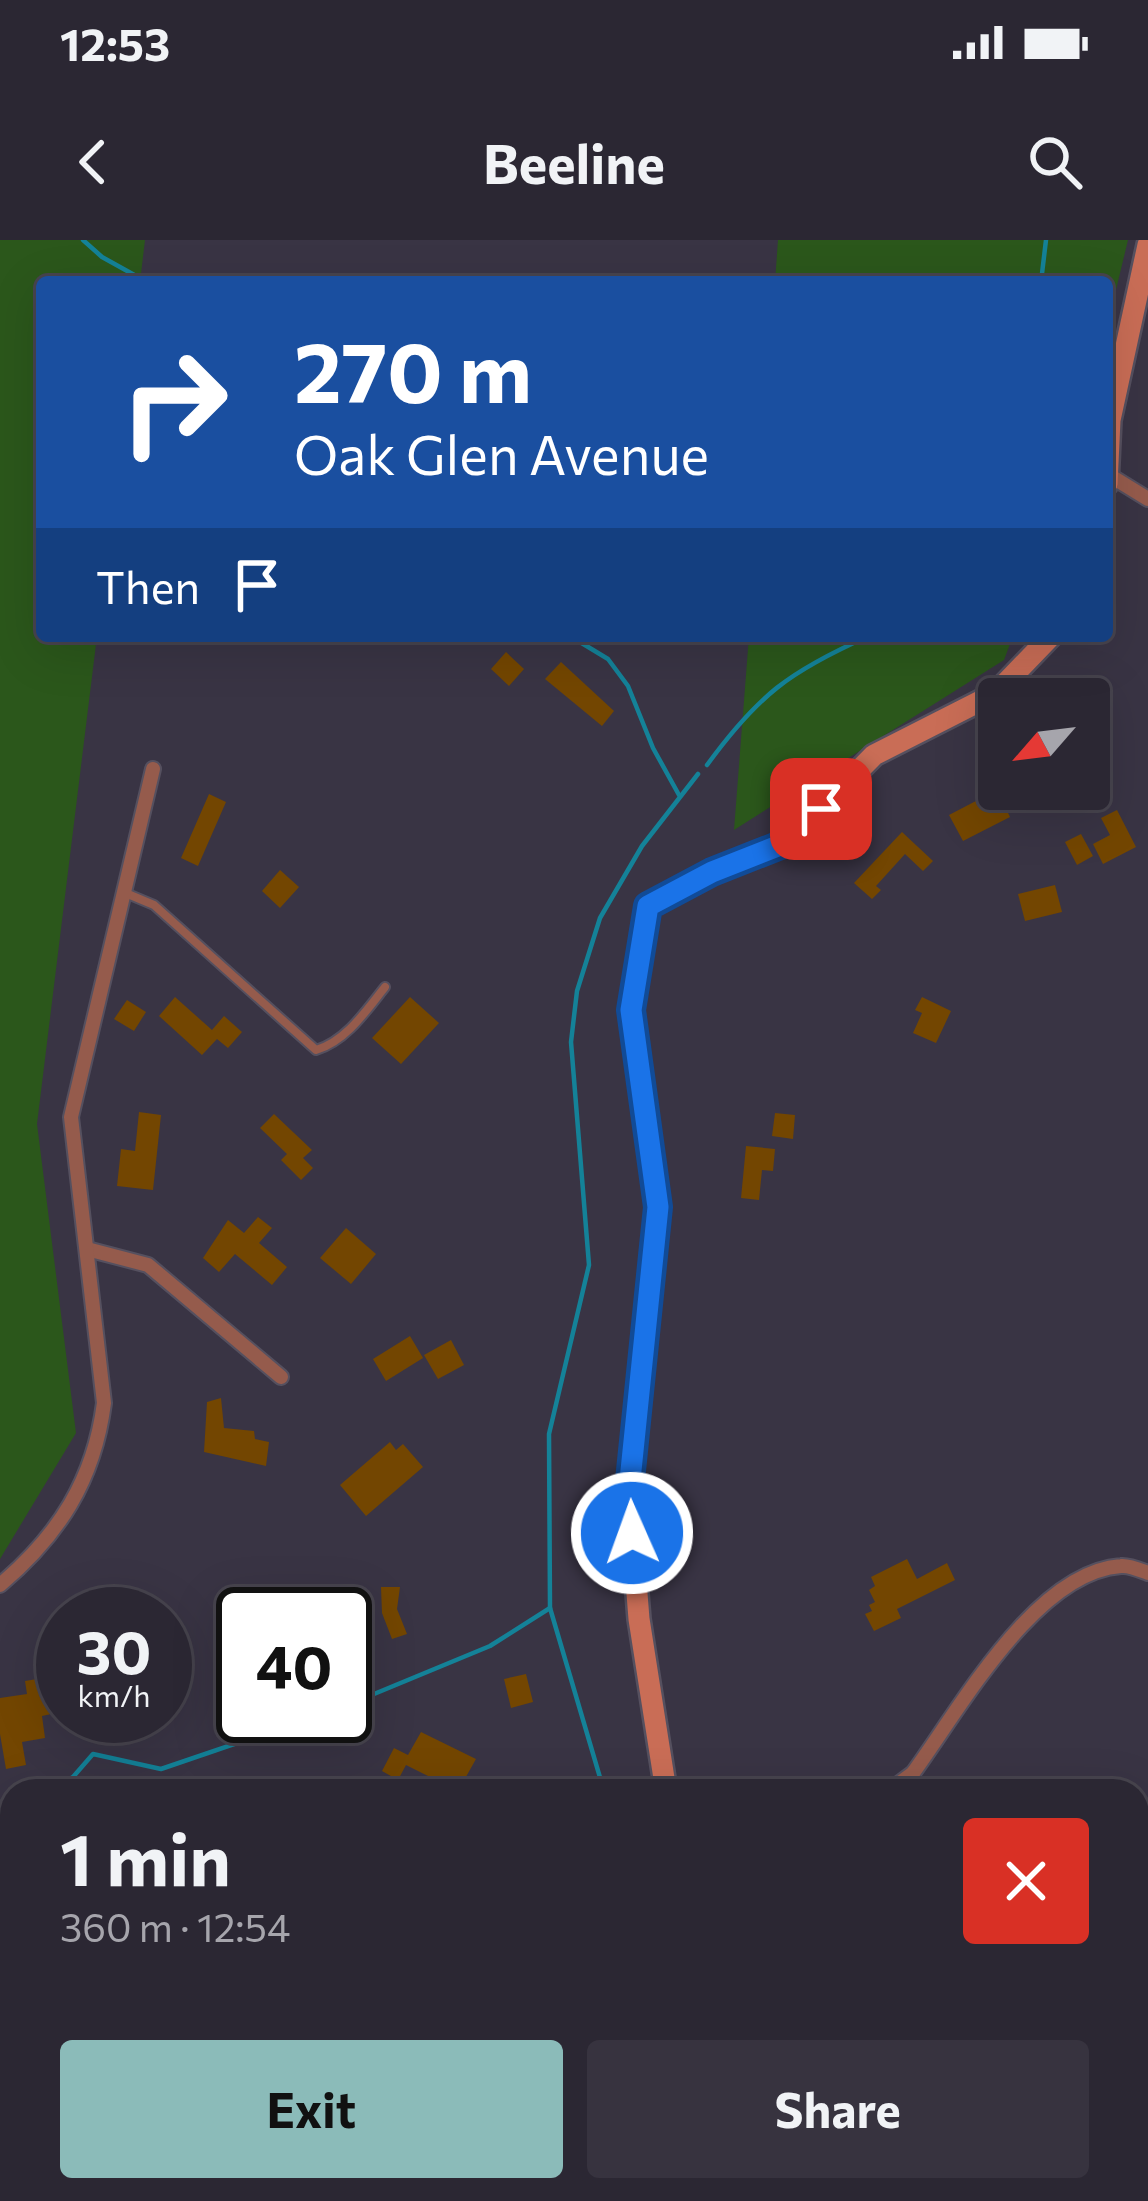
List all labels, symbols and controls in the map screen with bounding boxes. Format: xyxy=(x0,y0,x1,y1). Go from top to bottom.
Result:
text: 12:53 xyxy=(60,15,170,70)
icon: back xyxy=(60,129,126,195)
text: Beeline xyxy=(483,129,665,195)
icon: search xyxy=(1022,129,1088,195)
text: 270 m xyxy=(294,318,532,420)
icon: right xyxy=(96,324,252,480)
text: Oak Glen Avenue xyxy=(294,420,709,486)
icon: arrive xyxy=(224,552,290,618)
text: Then xyxy=(96,558,200,613)
north arrow xyxy=(978,678,1110,810)
map controls xyxy=(978,678,1110,810)
pin xyxy=(770,758,872,860)
icon: arrive xyxy=(788,776,854,842)
position arrow xyxy=(569,1470,695,1596)
speed limit sign: 40 xyxy=(216,1587,372,1743)
text: 30 xyxy=(77,1613,151,1686)
text: km/h xyxy=(78,1676,150,1713)
text: 1 min xyxy=(60,1813,231,1901)
button: close xyxy=(963,1818,1089,1944)
text: 360 m · 12:54 xyxy=(60,1902,290,1950)
button: Exit xyxy=(60,2040,563,2178)
button: Share xyxy=(587,2040,1089,2178)

